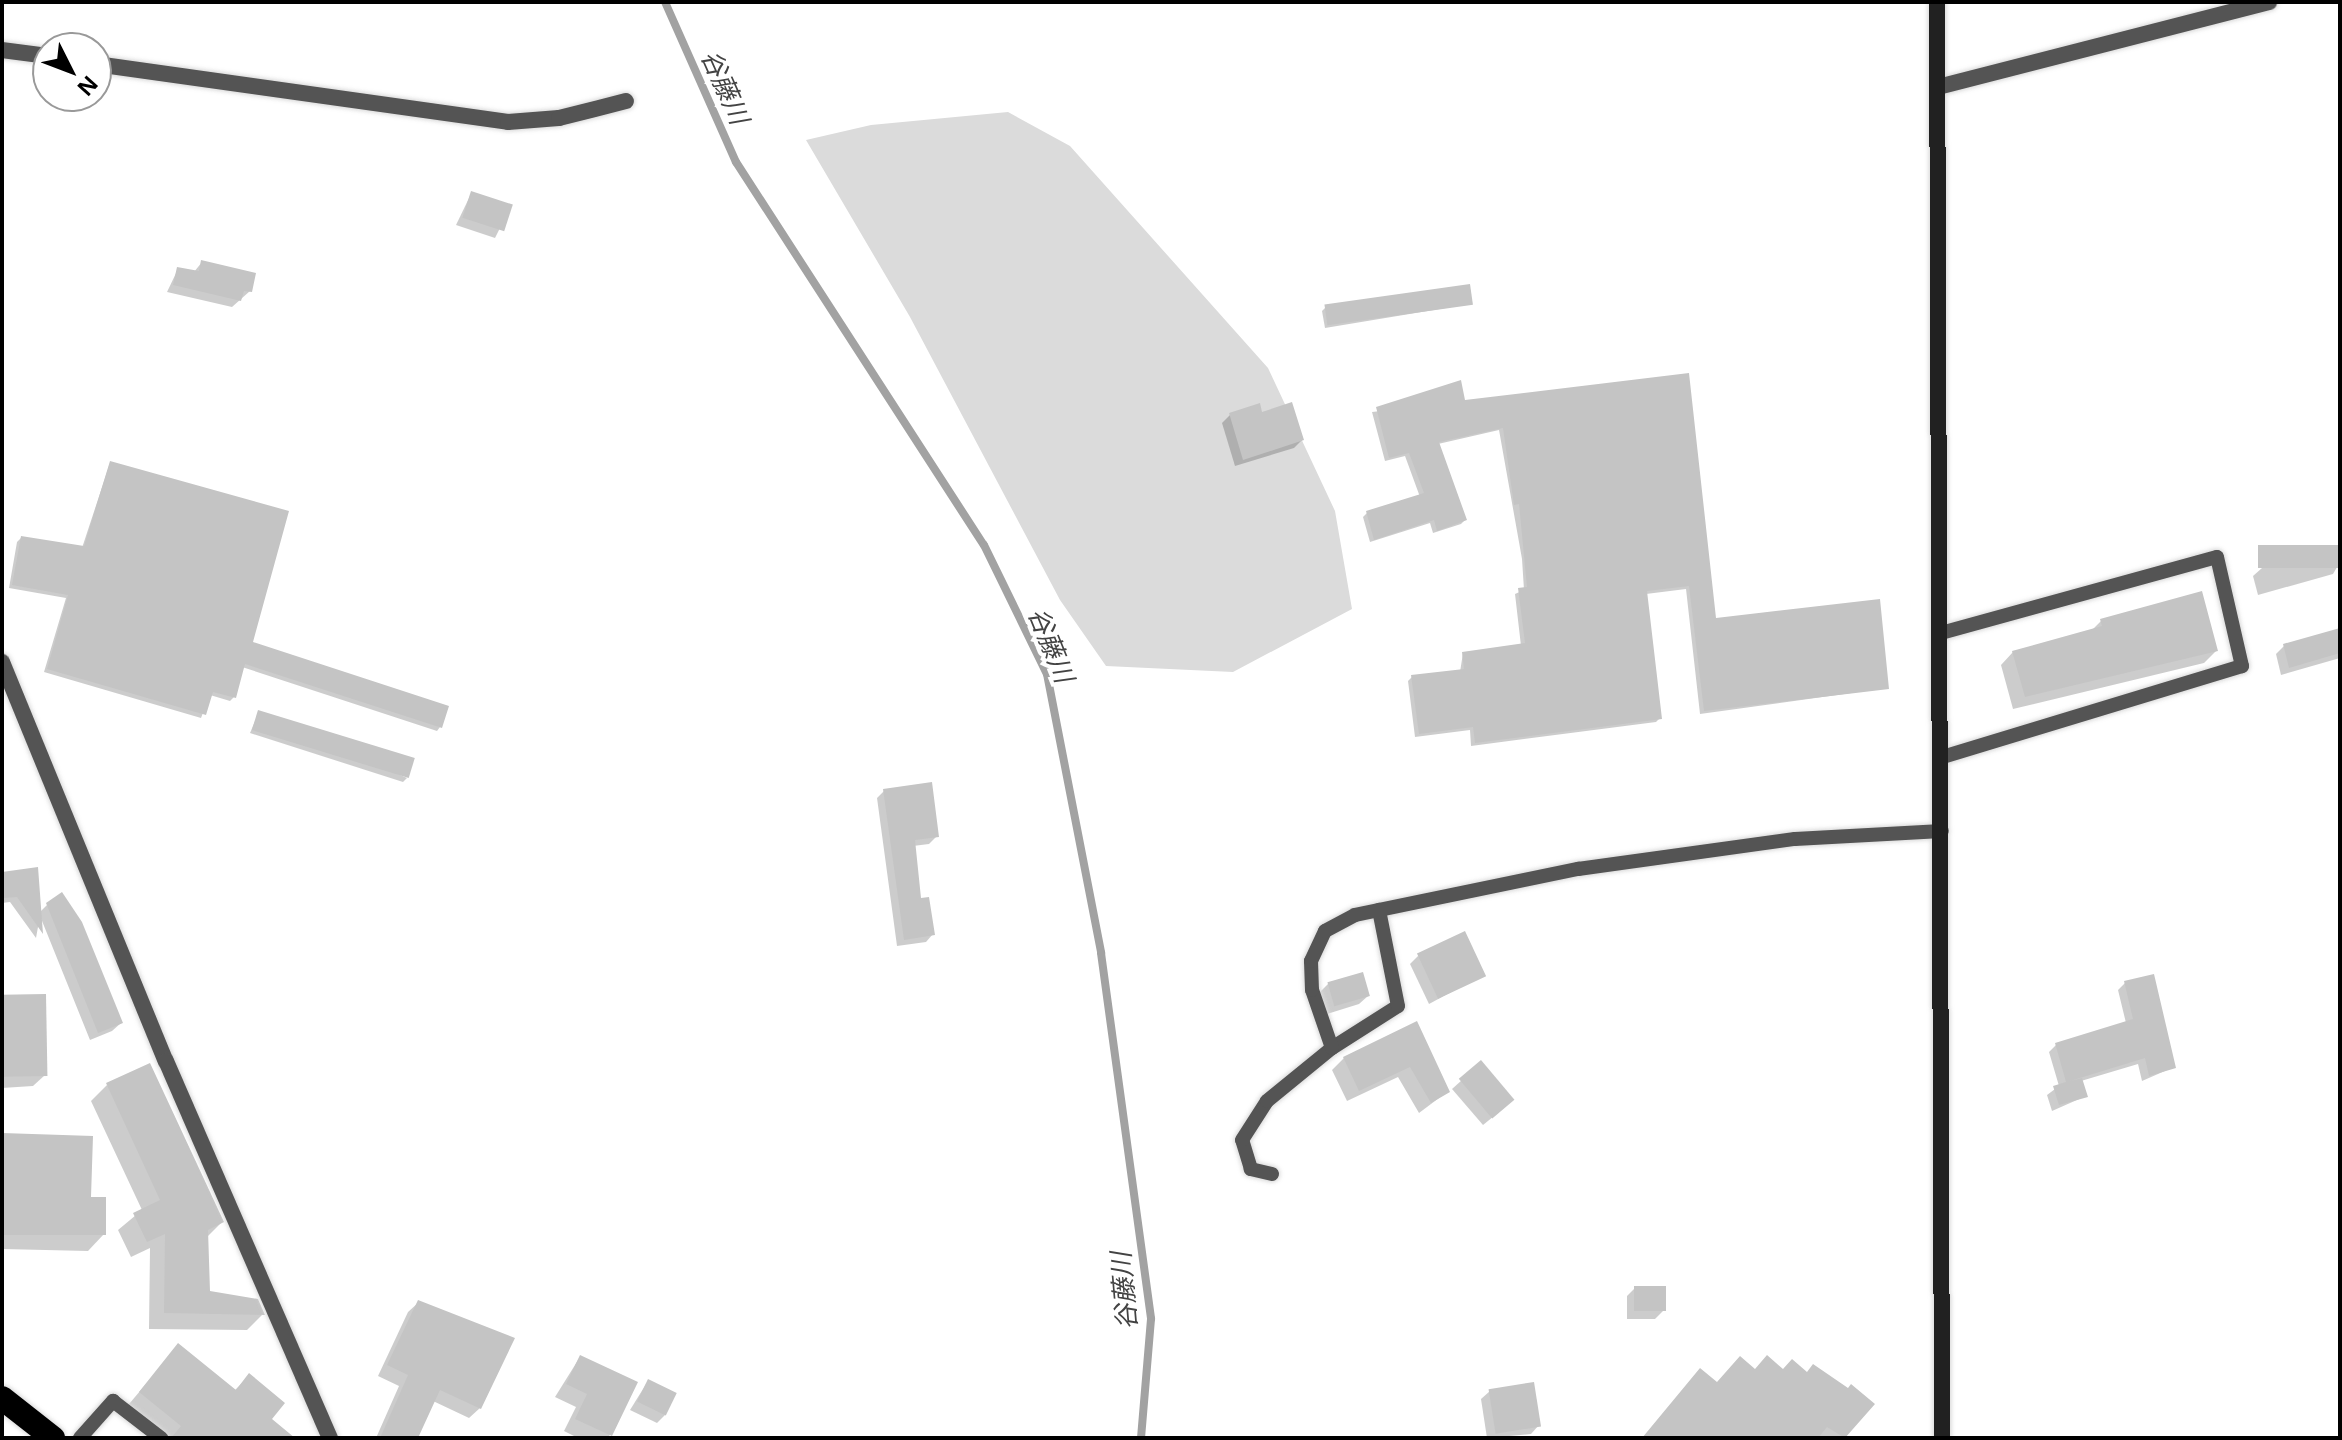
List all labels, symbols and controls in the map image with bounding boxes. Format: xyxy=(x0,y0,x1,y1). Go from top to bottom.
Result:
north arrow xyxy=(32,32,112,112)
water label: 谷藤川 xyxy=(695,45,755,129)
text: N xyxy=(71,70,105,103)
water label: 谷藤川 xyxy=(1022,603,1080,687)
water label: 谷藤川 xyxy=(1105,1251,1143,1331)

